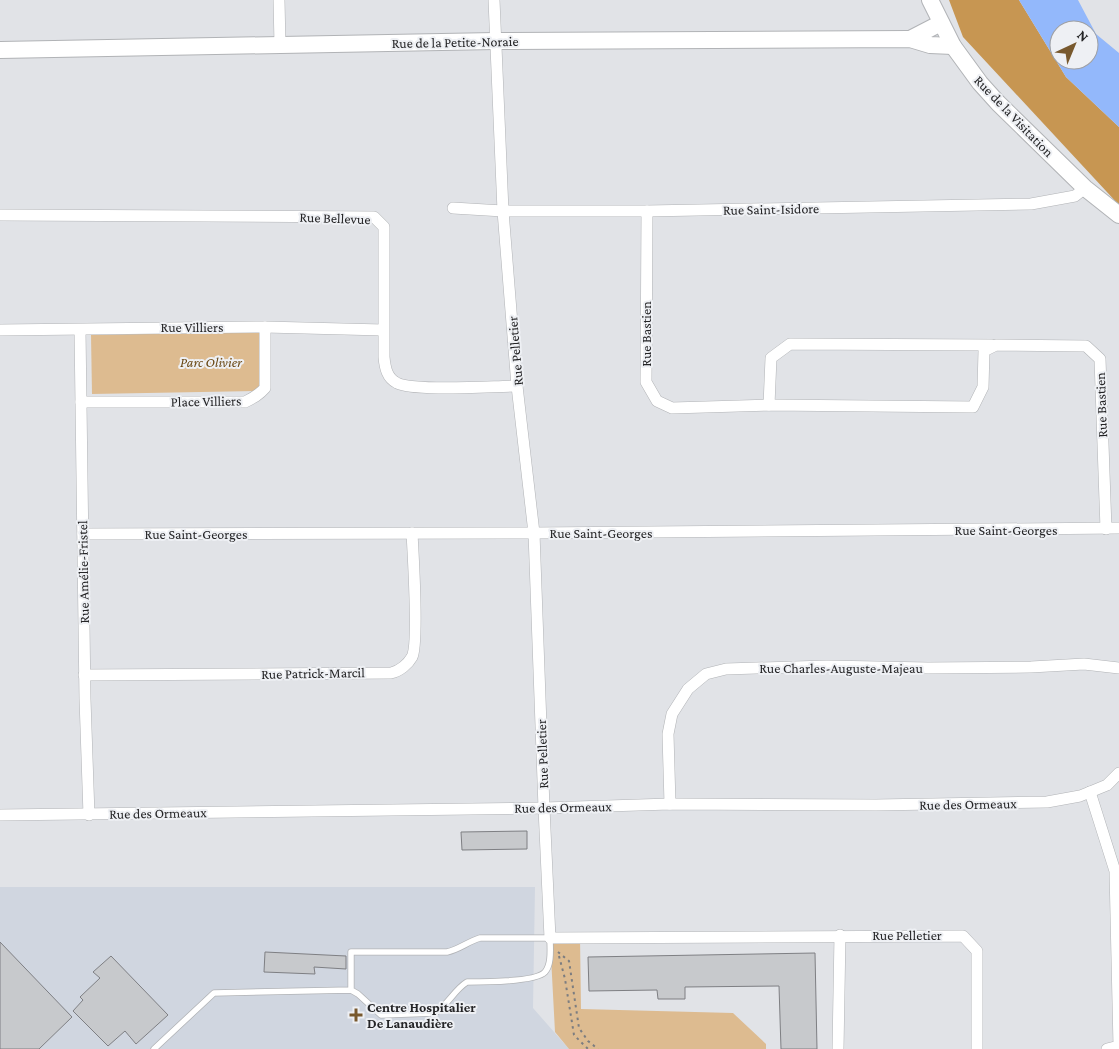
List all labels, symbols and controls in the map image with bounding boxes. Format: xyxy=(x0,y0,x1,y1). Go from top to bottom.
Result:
north arrow xyxy=(1049,20,1099,70)
text: N xyxy=(1074,27,1092,45)
street label: Rue de la Petite-Noraie xyxy=(391,33,519,51)
street label: Rue de la Visitation xyxy=(971,72,1057,160)
street label: Rue Saint-Isidore xyxy=(723,200,819,218)
street label: Rue Bellevue xyxy=(299,209,371,227)
street label: Rue Bastien xyxy=(638,301,654,367)
street label: Rue Pelletier xyxy=(504,316,526,386)
street label: Rue Villiers xyxy=(161,319,223,335)
park label: Parc Olivier xyxy=(180,354,243,370)
street label: Rue Bastien xyxy=(1092,372,1110,438)
street label: Place Villiers xyxy=(171,392,241,410)
street label: Rue Amélie-Fristel xyxy=(74,520,92,624)
street label: Rue Saint-Georges xyxy=(955,522,1057,538)
street label: Rue Saint-Georges xyxy=(550,525,652,541)
street label: Rue Saint-Georges xyxy=(145,526,247,542)
street label: Rue Charles-Auguste-Majeau xyxy=(759,660,923,677)
street label: Rue Patrick-Marcil xyxy=(261,664,365,682)
street label: Rue Pelletier xyxy=(533,719,551,789)
street label: Rue des Ormeaux xyxy=(919,795,1017,813)
street label: Rue des Ormeaux xyxy=(514,798,612,816)
street label: Rue des Ormeaux xyxy=(109,804,207,822)
street label: Rue Pelletier xyxy=(872,927,942,943)
place label: Centre Hospitalier De Lanaudière xyxy=(367,999,476,1031)
marker: Centre Hospitalier De Lanaudière xyxy=(349,1008,363,1022)

